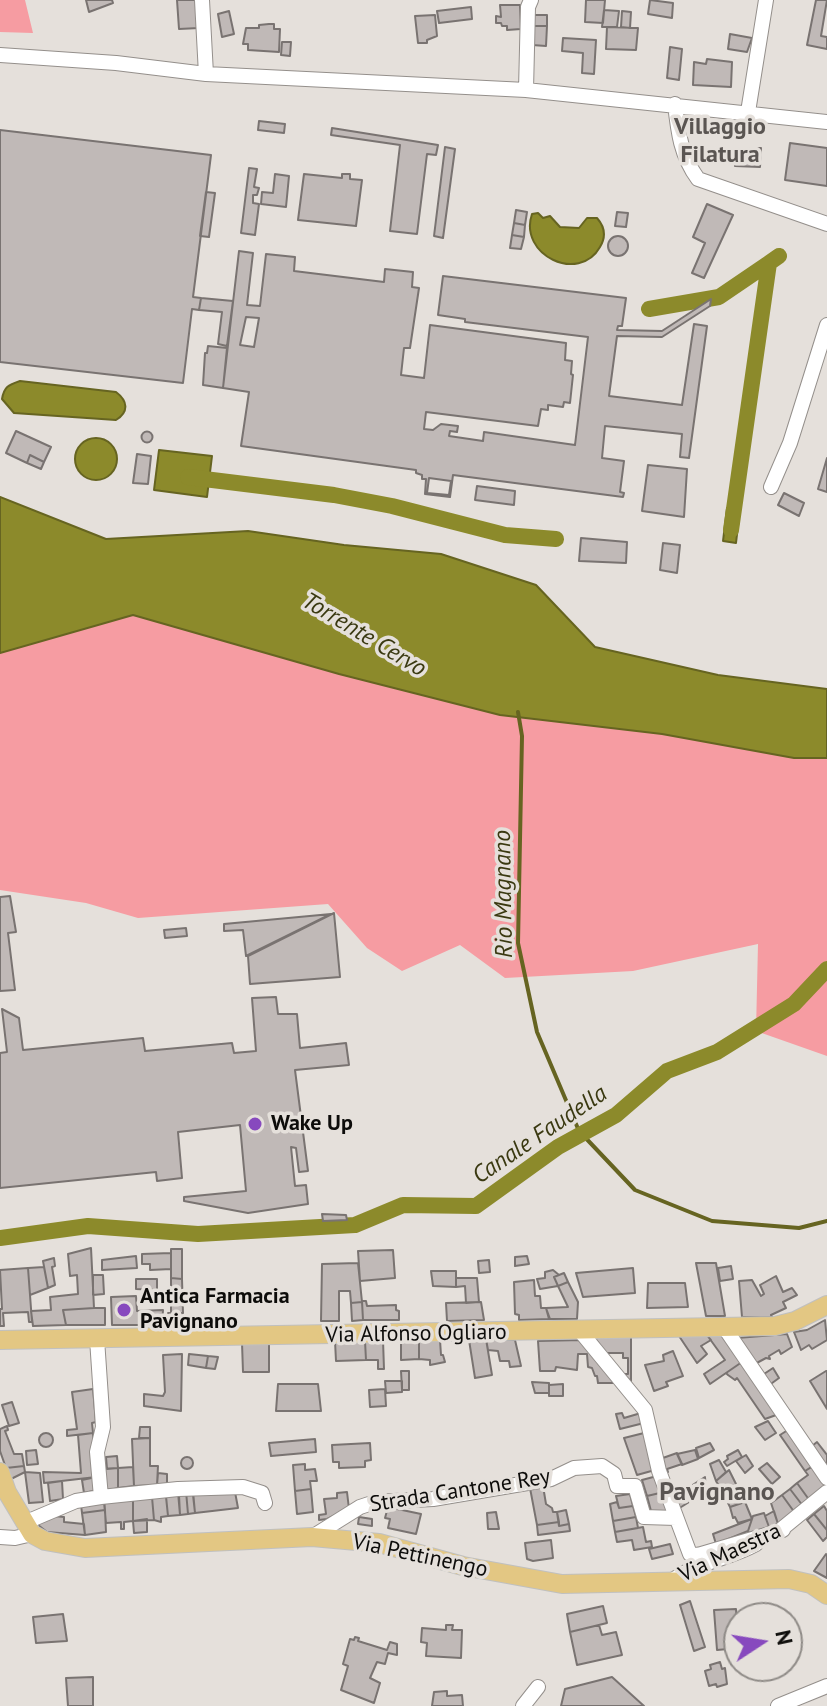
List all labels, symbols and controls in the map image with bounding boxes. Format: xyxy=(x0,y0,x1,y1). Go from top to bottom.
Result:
district label: Villaggio Filatura xyxy=(674,113,766,169)
water label: Torrente Cervo xyxy=(297,587,431,683)
water label: Rio Magnano xyxy=(488,830,520,958)
water label: Canale Faudella xyxy=(467,1080,613,1190)
place label: Wake Up xyxy=(271,1111,353,1137)
marker: Wake Up xyxy=(246,1115,264,1133)
place label: Antica Farmacia Pavignano xyxy=(140,1284,290,1336)
marker: Antica Farmacia Pavignano xyxy=(115,1301,133,1319)
street label: Via Alfonso Ogliaro xyxy=(325,1319,507,1349)
street label: Strada Cantone Rey xyxy=(368,1464,552,1518)
district label: Pavignano xyxy=(659,1477,775,1509)
street label: Via Maestra xyxy=(675,1518,785,1588)
street label: Via Pettinengo xyxy=(350,1529,490,1583)
north arrow xyxy=(723,1602,803,1682)
text: N xyxy=(769,1627,800,1647)

